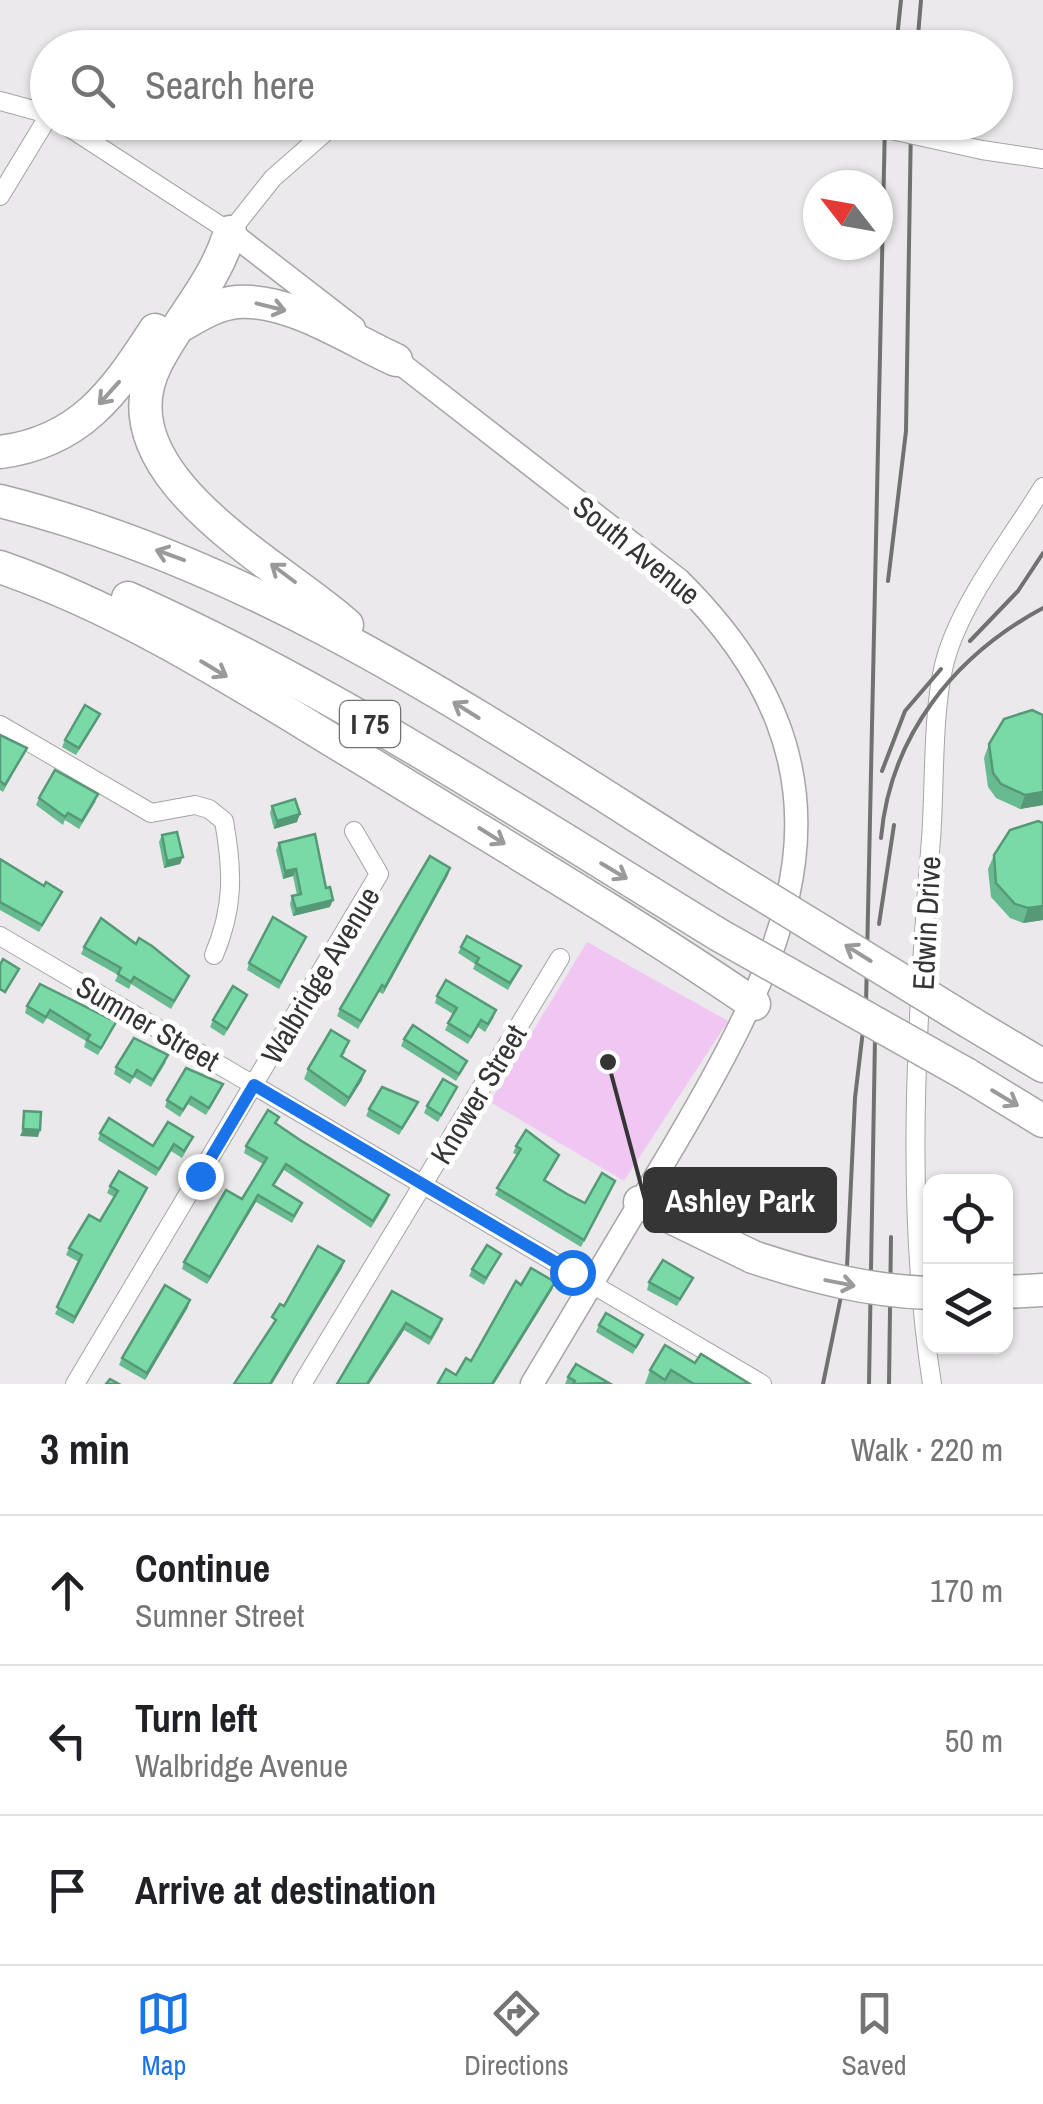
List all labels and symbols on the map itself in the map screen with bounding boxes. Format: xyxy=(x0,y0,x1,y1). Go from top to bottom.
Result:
north arrow xyxy=(803,170,893,260)
one-way arrow xyxy=(254,299,286,317)
one-way arrow xyxy=(98,380,121,405)
street label: South Avenue xyxy=(565,486,709,614)
one-way arrow xyxy=(156,545,187,563)
one-way arrow xyxy=(270,562,296,584)
one-way arrow xyxy=(199,658,228,679)
one-way arrow xyxy=(452,700,481,720)
road number: I 75 xyxy=(340,701,400,747)
one-way arrow xyxy=(478,826,506,846)
street label: Edwin Drive xyxy=(903,855,949,991)
one-way arrow xyxy=(599,861,628,881)
street label: Walbridge Avenue xyxy=(251,879,389,1071)
one-way arrow xyxy=(845,943,873,964)
street label: Sumner Street xyxy=(69,966,227,1080)
street label: Knower Street xyxy=(421,1017,535,1171)
one-way arrow xyxy=(990,1088,1019,1108)
route end xyxy=(178,1154,224,1200)
callout: Ashley Park xyxy=(645,1169,835,1231)
text: Ashley Park xyxy=(665,1179,816,1222)
route start xyxy=(550,1250,596,1296)
one-way arrow xyxy=(824,1274,856,1293)

